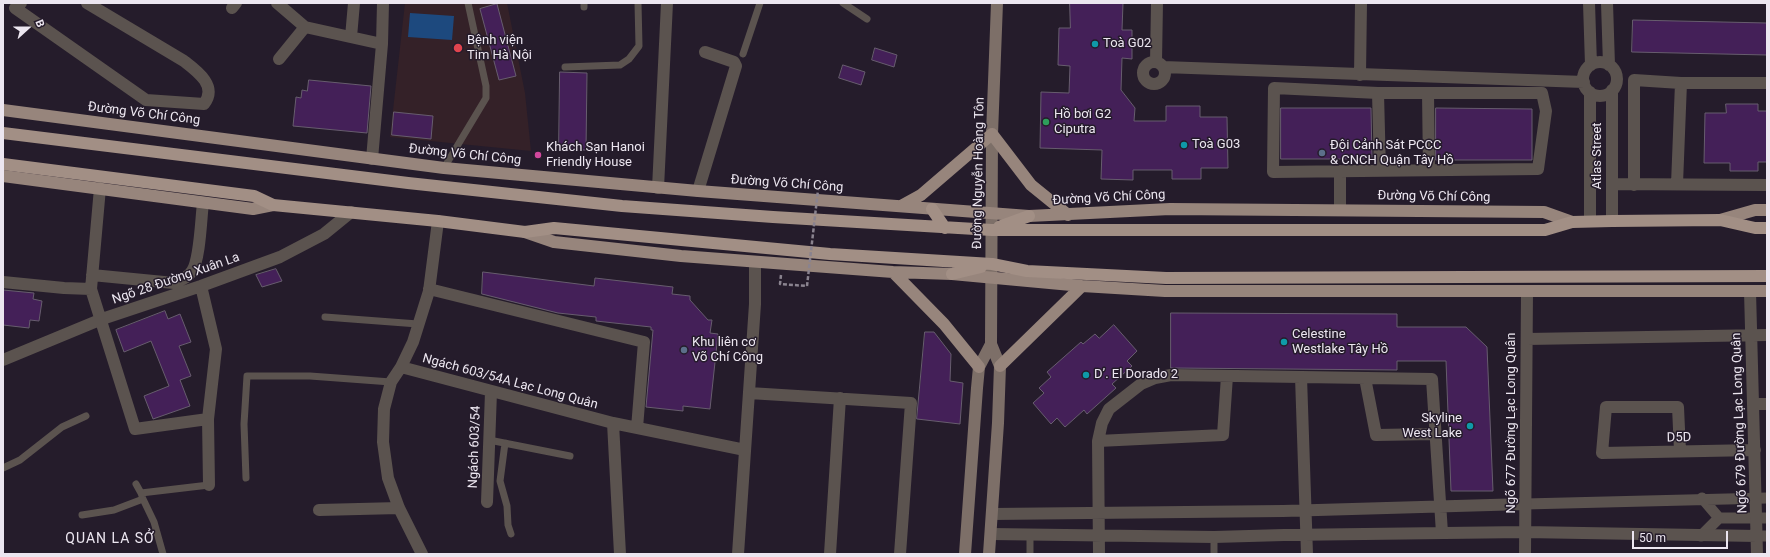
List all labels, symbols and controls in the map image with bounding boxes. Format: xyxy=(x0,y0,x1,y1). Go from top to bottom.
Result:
north arrow xyxy=(8,8,48,48)
text: B xyxy=(32,18,47,29)
place label: Bệnh viện Tim Hà Nội xyxy=(467,33,532,64)
place label: Toà G02 xyxy=(1103,36,1151,52)
marker: Toà G02 xyxy=(1090,39,1100,49)
marker: Bệnh viện Tim Hà Nội xyxy=(452,42,464,54)
street label: Đường Nguyễn Hoàng Tôn xyxy=(970,97,988,249)
street label: Đường Võ Chí Công xyxy=(87,99,201,129)
place label: Hồ bơi G2 Ciputra xyxy=(1054,107,1111,138)
marker: Hồ bơi G2 Ciputra xyxy=(1041,117,1051,127)
street label: Atlas Street xyxy=(1590,122,1606,190)
place label: Toà G03 xyxy=(1192,137,1240,153)
place label: Đội Cảnh Sát PCCC & CNCH Quận Tây Hồ xyxy=(1330,138,1454,169)
place label: Khách Sạn Hanoi Friendly House xyxy=(546,140,645,171)
marker: Toà G03 xyxy=(1179,140,1189,150)
street label: Đường Võ Chí Công xyxy=(408,141,522,169)
marker: Đội Cảnh Sát PCCC & CNCH Quận Tây Hồ xyxy=(1317,148,1327,158)
marker: Khách Sạn Hanoi Friendly House xyxy=(533,150,543,160)
street label: Đường Võ Chí Công xyxy=(730,172,844,196)
street label: Đường Võ Chí Công xyxy=(1052,187,1166,209)
street label: Đường Võ Chí Công xyxy=(1377,188,1491,206)
street label: Ngõ 28 Đường Xuân La xyxy=(110,250,242,308)
place label: Celestine Westlake Tây Hồ xyxy=(1292,327,1388,358)
street label: Ngõ 679 Đường Lạc Long Quân xyxy=(1729,332,1751,514)
street label: Ngõ 677 Đường Lạc Long Quân xyxy=(1504,333,1520,513)
place label: Khu liên cơ Võ Chí Công xyxy=(692,335,763,366)
marker: Celestine Westlake Tây Hồ xyxy=(1279,337,1289,347)
marker: Khu liên cơ Võ Chí Công xyxy=(679,345,689,355)
street label: Ngách 603/54A Lạc Long Quân xyxy=(421,351,599,413)
place label: D’. El Dorado 2 xyxy=(1094,367,1178,383)
marker: D’. El Dorado 2 xyxy=(1081,370,1091,380)
street label: Ngách 603/54 xyxy=(466,405,484,489)
place label: Skyline West Lake xyxy=(1402,411,1462,442)
marker: Skyline West Lake xyxy=(1465,421,1475,431)
street label: D5D xyxy=(1667,430,1691,446)
scale bar xyxy=(1634,523,1730,549)
district label: QUAN LA SỞ xyxy=(65,531,155,547)
text: 50 m xyxy=(1639,531,1666,545)

